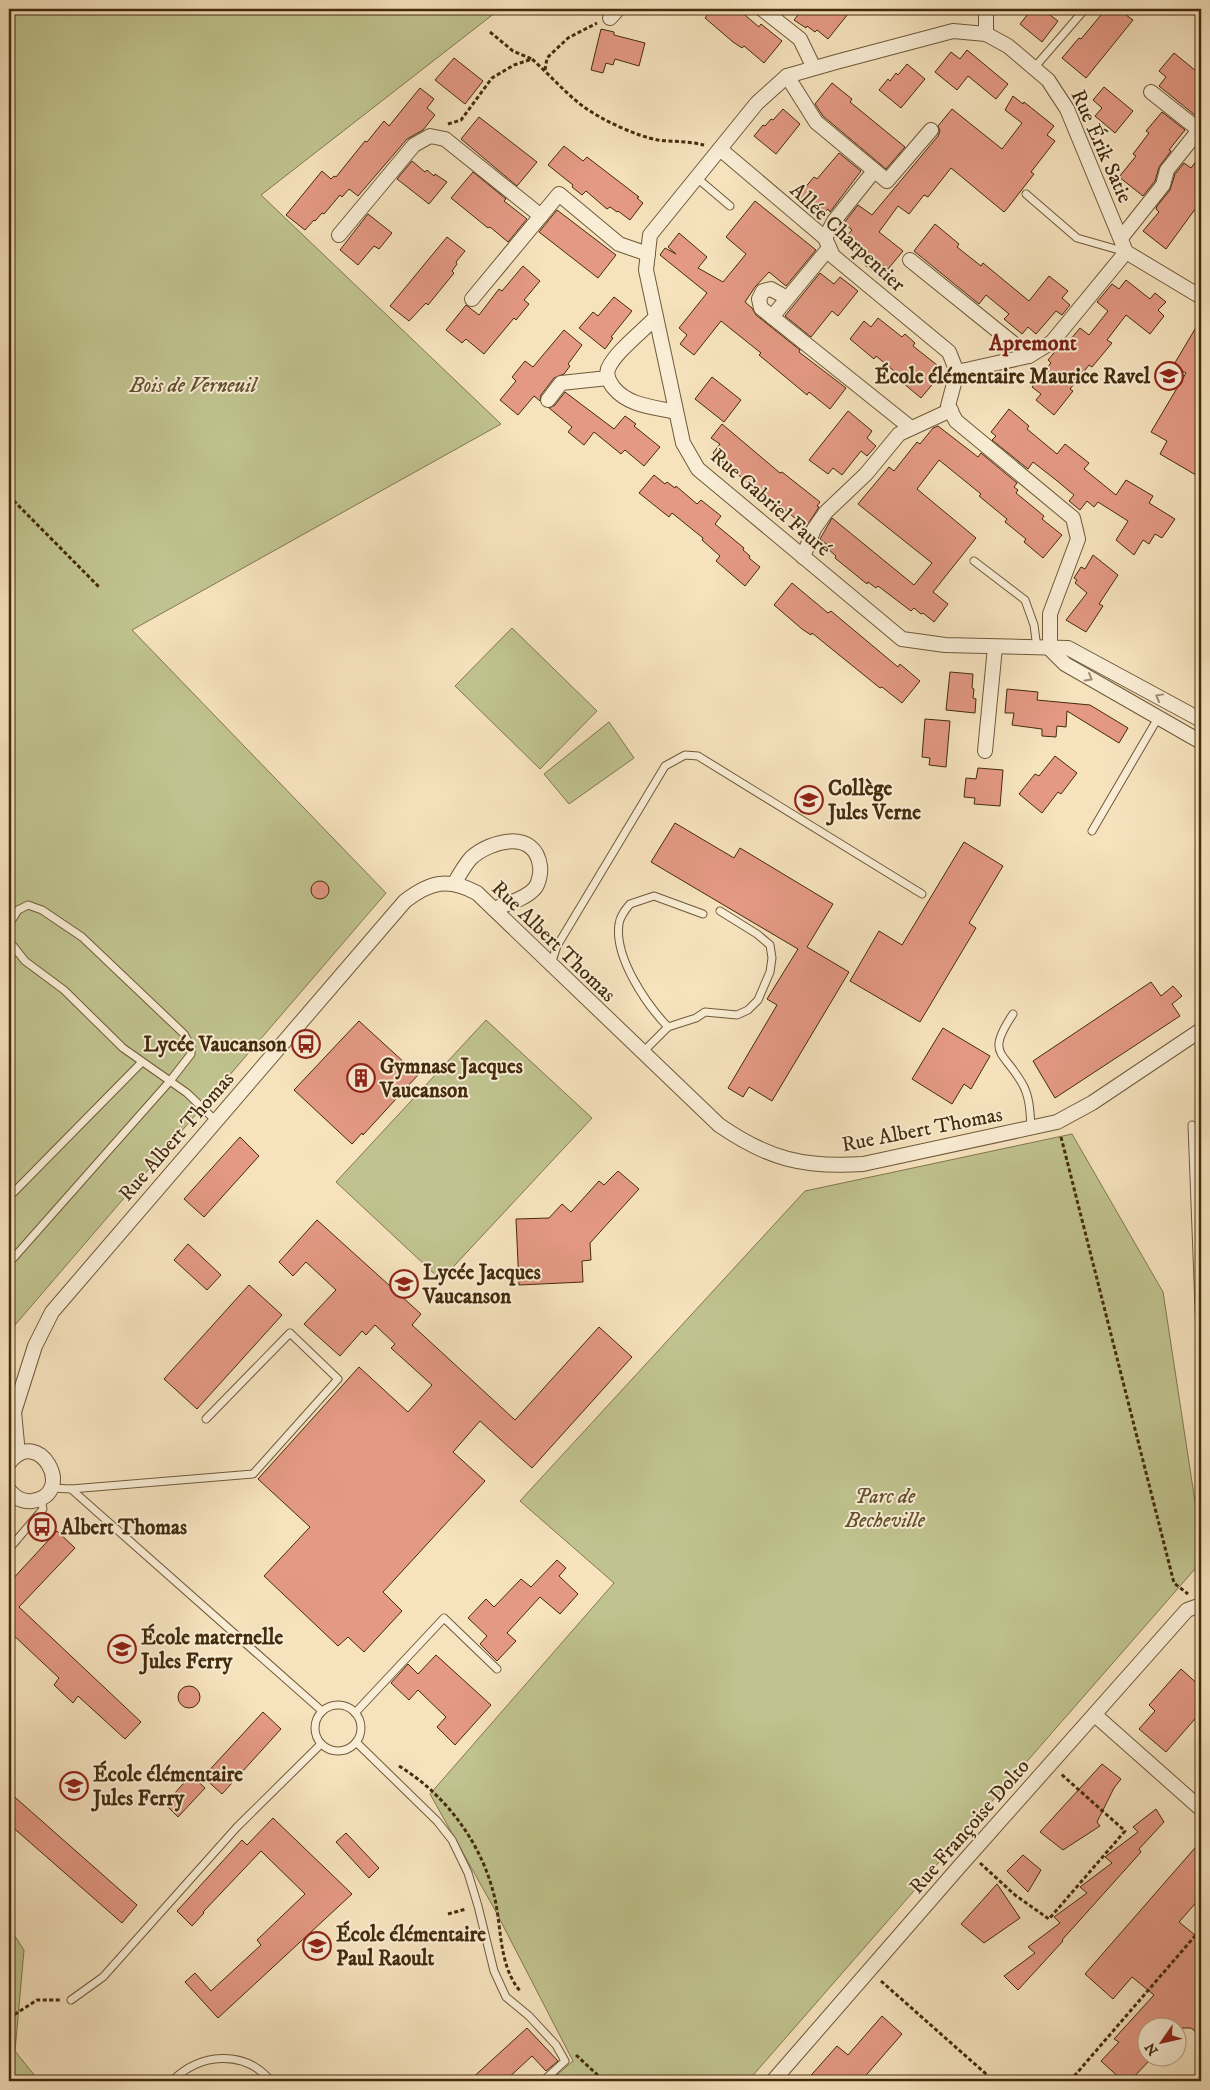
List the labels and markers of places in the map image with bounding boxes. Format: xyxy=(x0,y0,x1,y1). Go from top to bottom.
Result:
school or university icon: École élémentaire Maurice Ravel xyxy=(1154,361,1184,391)
place label: École élémentaire Maurice Ravel xyxy=(875,362,1151,390)
place label: Collège Jules Verne xyxy=(826,776,921,826)
school or university icon: Collège Jules Verne xyxy=(794,785,824,815)
bus stop icon: Lycée Vaucanson xyxy=(291,1029,321,1059)
place label: Lycée Vaucanson xyxy=(143,1032,288,1058)
place label: Gymnase Jacques Vaucanson xyxy=(379,1054,523,1104)
building icon: Gymnase Jacques Vaucanson xyxy=(346,1063,376,1093)
place label: Lycée Jacques Vaucanson xyxy=(422,1260,541,1310)
school or university icon: Lycée Jacques Vaucanson xyxy=(389,1269,419,1299)
bus stop icon: Albert Thomas xyxy=(27,1512,57,1542)
place label: Albert Thomas xyxy=(60,1515,187,1541)
place label: École maternelle Jules Ferry xyxy=(139,1623,284,1675)
school or university icon: École maternelle Jules Ferry xyxy=(107,1634,137,1664)
place label: École élémentaire Jules Ferry xyxy=(91,1760,243,1812)
school or university icon: École élémentaire Jules Ferry xyxy=(59,1771,89,1801)
place label: École élémentaire Paul Raoult xyxy=(336,1920,486,1972)
school or university icon: École élémentaire Paul Raoult xyxy=(302,1931,332,1961)

